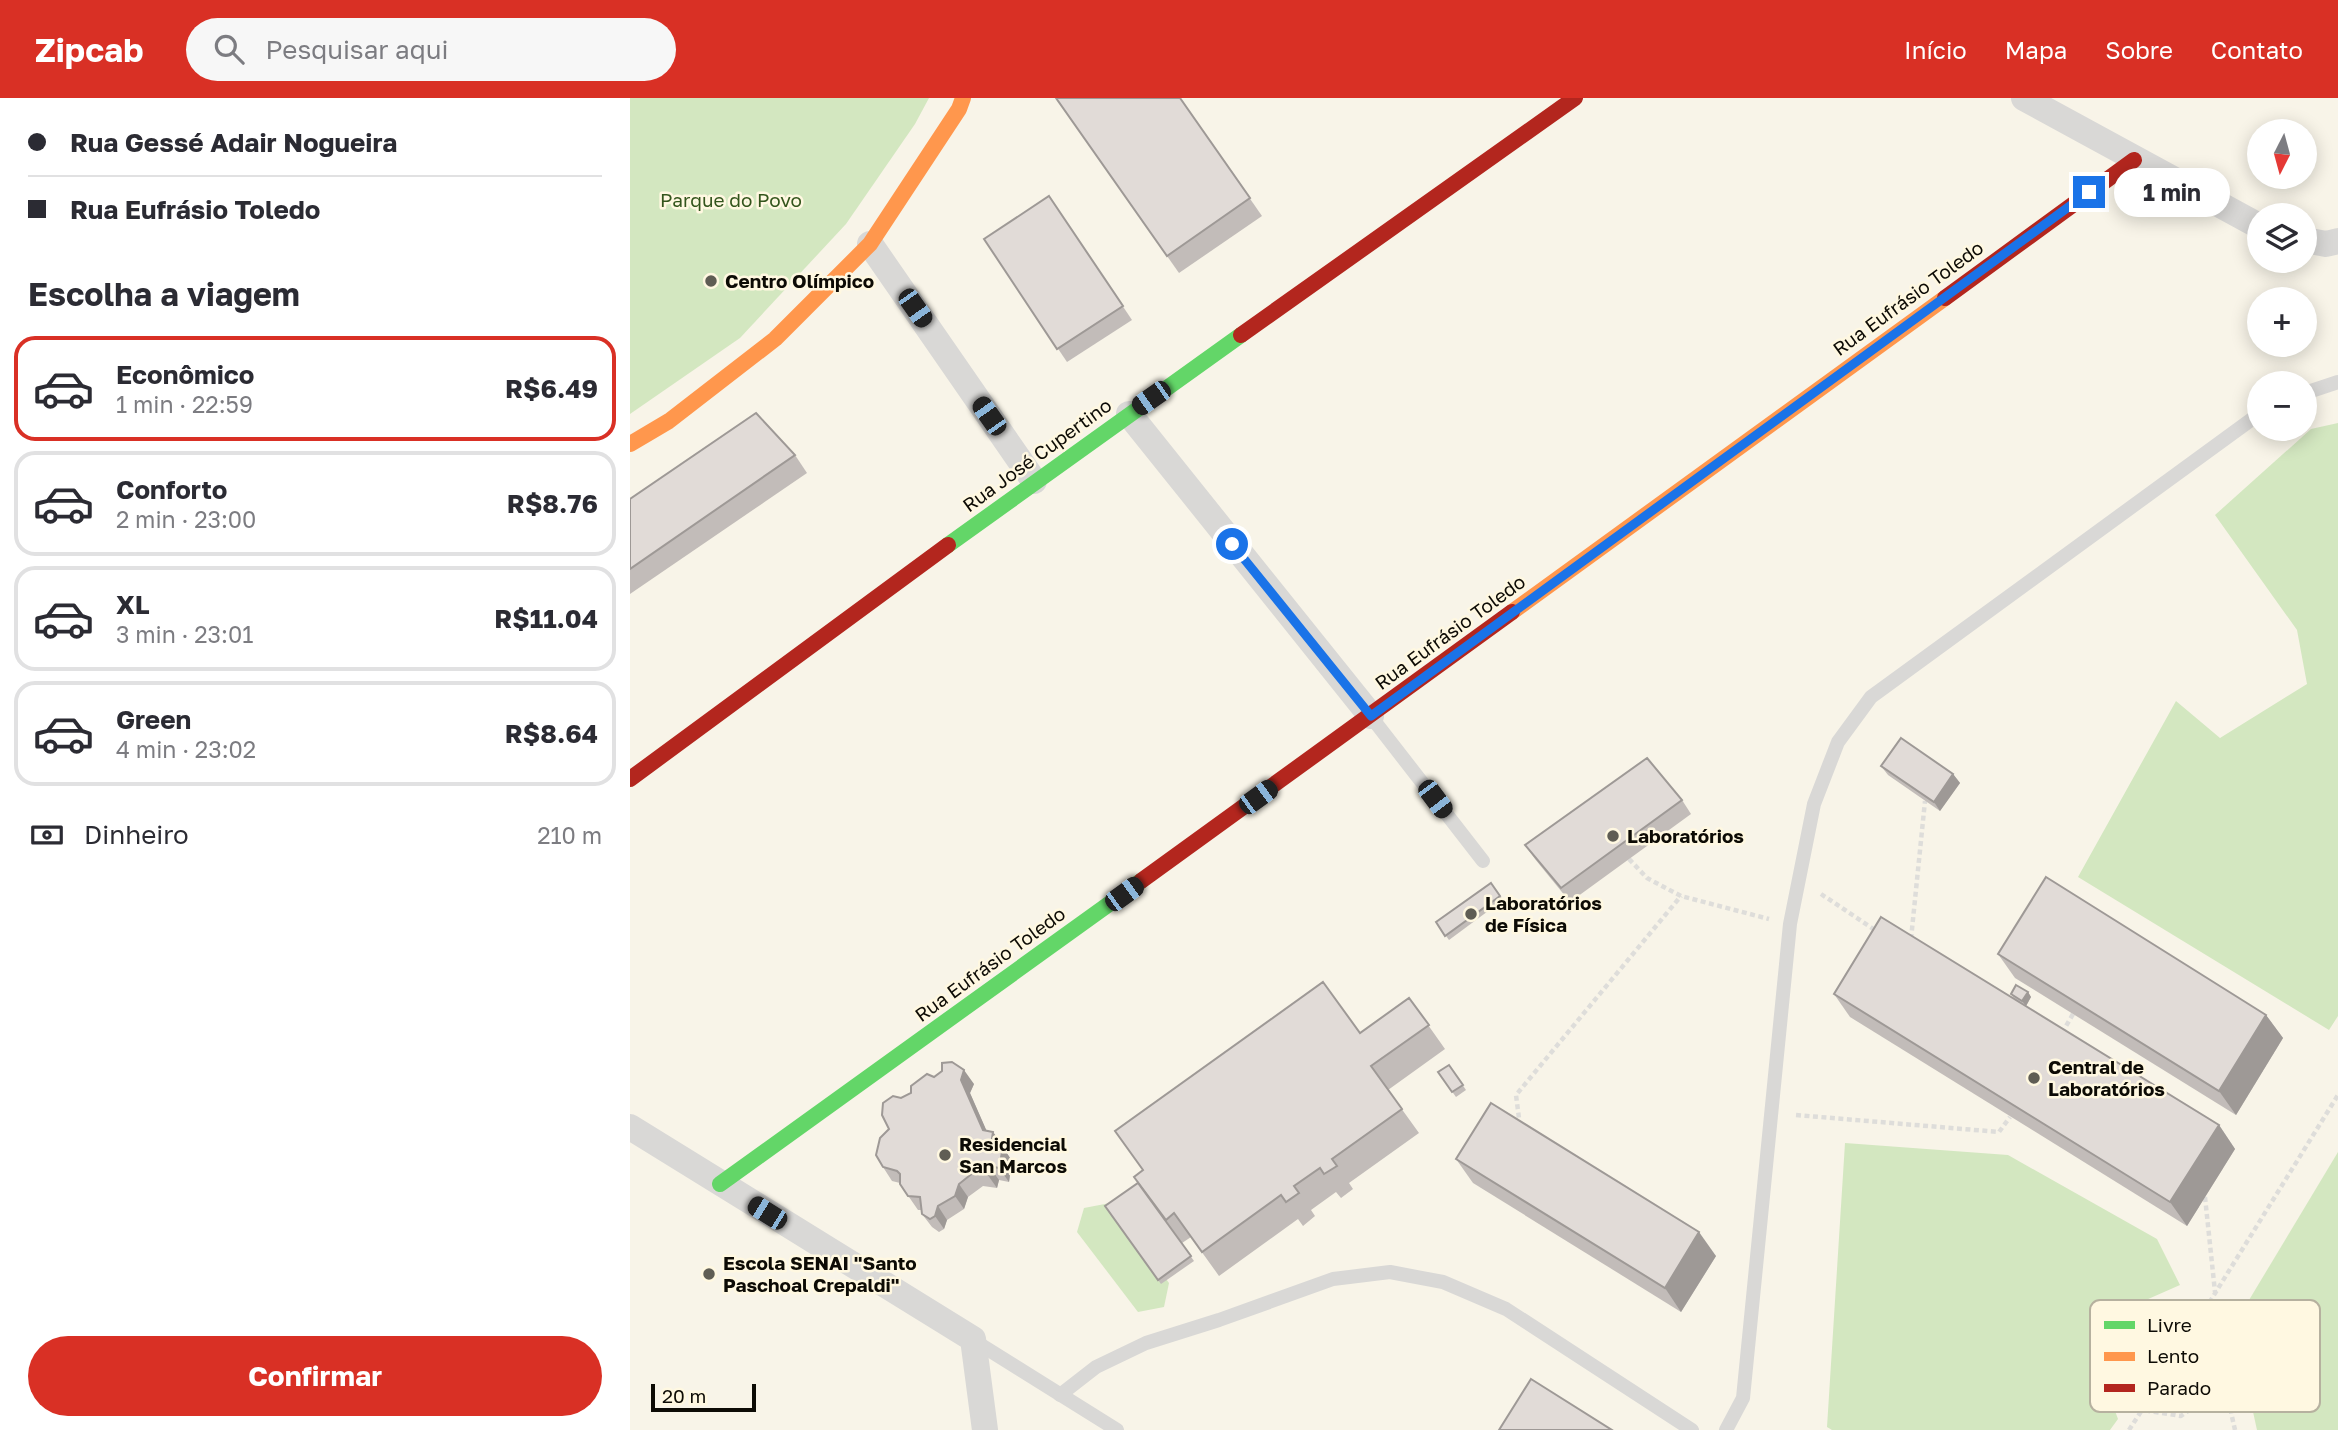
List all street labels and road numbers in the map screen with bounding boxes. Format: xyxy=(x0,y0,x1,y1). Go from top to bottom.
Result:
street label: Rua Eufrásio Toledo xyxy=(1828,235,1987,360)
street label: Rua José Cupertino xyxy=(958,393,1115,516)
street label: Rua Eufrásio Toledo xyxy=(1370,569,1529,694)
street label: Rua Eufrásio Toledo xyxy=(910,901,1069,1026)

